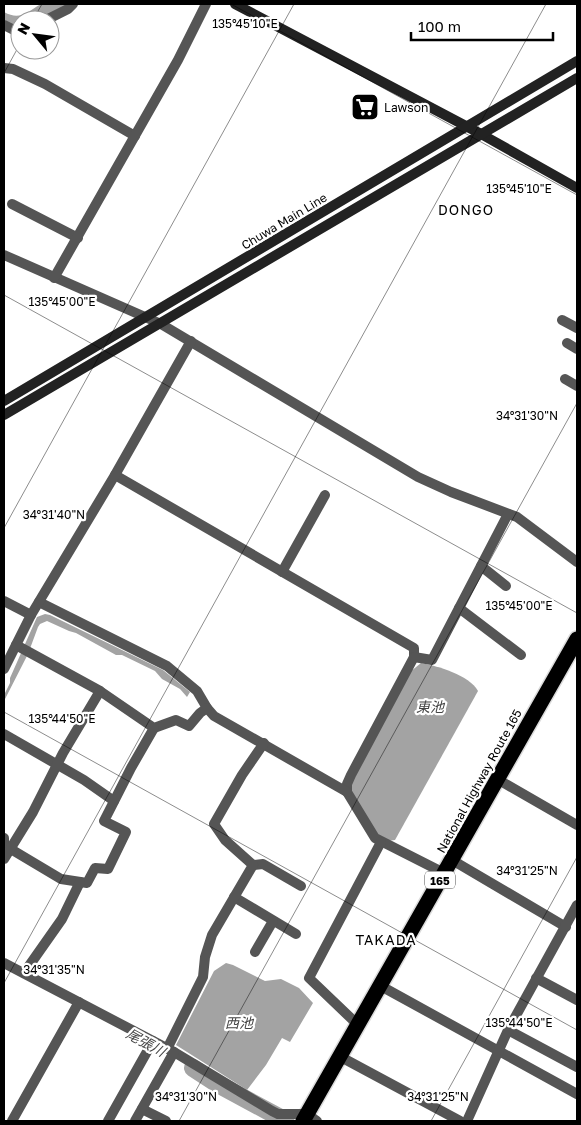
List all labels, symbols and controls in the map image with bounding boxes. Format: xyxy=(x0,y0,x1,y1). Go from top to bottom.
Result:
north arrow xyxy=(10,10,60,60)
scale bar xyxy=(411,10,554,42)
text: 135°45'10"E xyxy=(212,16,278,31)
text: 100 m xyxy=(418,17,461,35)
text: N xyxy=(13,20,33,37)
supermarket icon: Lawson xyxy=(350,92,380,122)
place label: Lawson xyxy=(384,100,428,115)
text: 135°45'10"E xyxy=(486,181,552,196)
street label: Chuwa Main Line xyxy=(238,190,330,252)
district label: DONGO xyxy=(438,201,494,218)
text: 135°45'00"E xyxy=(28,294,96,309)
text: 34°31'30"N xyxy=(496,408,558,423)
text: 34°31'40"N xyxy=(23,507,85,522)
text: 135°45'00"E xyxy=(485,598,553,613)
water label: 東池 xyxy=(416,698,446,715)
street label: National Highway Route 165 xyxy=(433,706,525,855)
text: 135°44'50"E xyxy=(28,711,96,726)
text: 34°31'25"N xyxy=(496,863,558,878)
road number: 165 xyxy=(425,872,455,888)
district label: TAKADA xyxy=(355,931,417,948)
text: 34°31'35"N xyxy=(23,962,85,977)
water label: 西池 xyxy=(225,1014,255,1031)
text: 135°44'50"E xyxy=(485,1015,553,1030)
water label: 尾張川 xyxy=(124,1024,170,1061)
text: 34°31'30"N xyxy=(155,1089,217,1104)
text: 34°31'25"N xyxy=(407,1089,469,1104)

